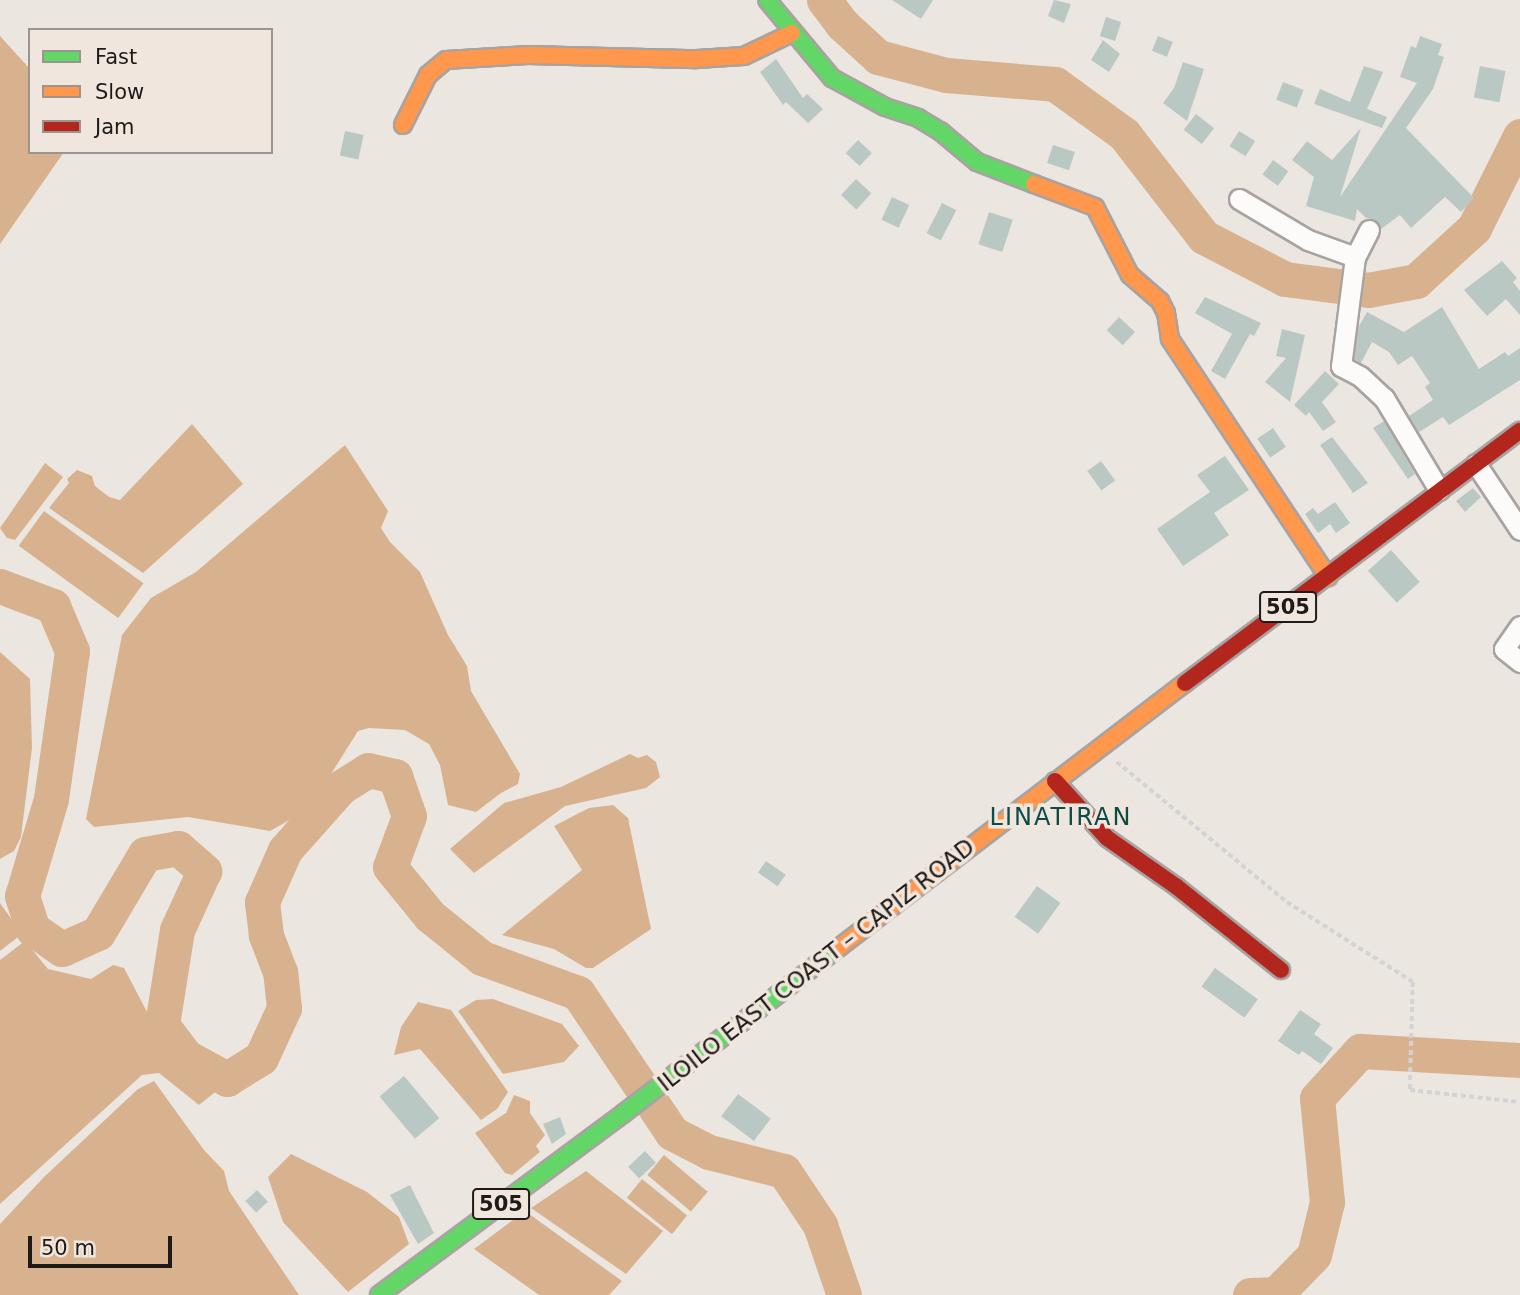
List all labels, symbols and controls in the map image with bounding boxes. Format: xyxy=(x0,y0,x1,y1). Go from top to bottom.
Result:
legend xyxy=(28,28,273,154)
text: Fast xyxy=(95,45,137,69)
text: Slow xyxy=(95,80,144,104)
text: Jam xyxy=(95,115,135,139)
road number: 505 xyxy=(1258,590,1318,624)
district label: LINATIRAN xyxy=(991,804,1131,832)
street label: ILOILO EAST COAST – CAPIZ ROAD xyxy=(652,833,980,1097)
road number: 505 xyxy=(471,1186,531,1222)
scale bar xyxy=(32,1222,175,1266)
text: 50 m xyxy=(41,1236,95,1260)

